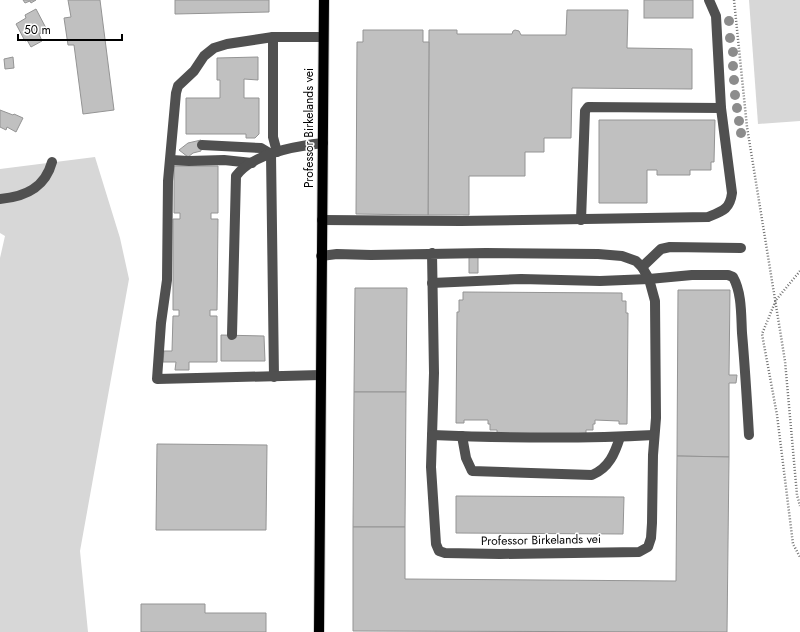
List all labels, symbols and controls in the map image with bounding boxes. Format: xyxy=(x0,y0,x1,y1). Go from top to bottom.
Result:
scale bar xyxy=(18,16,122,42)
text: 50 m xyxy=(24,21,51,39)
street label: Professor Birkelands vei xyxy=(300,68,318,188)
street label: Professor Birkelands vei xyxy=(481,530,601,550)

